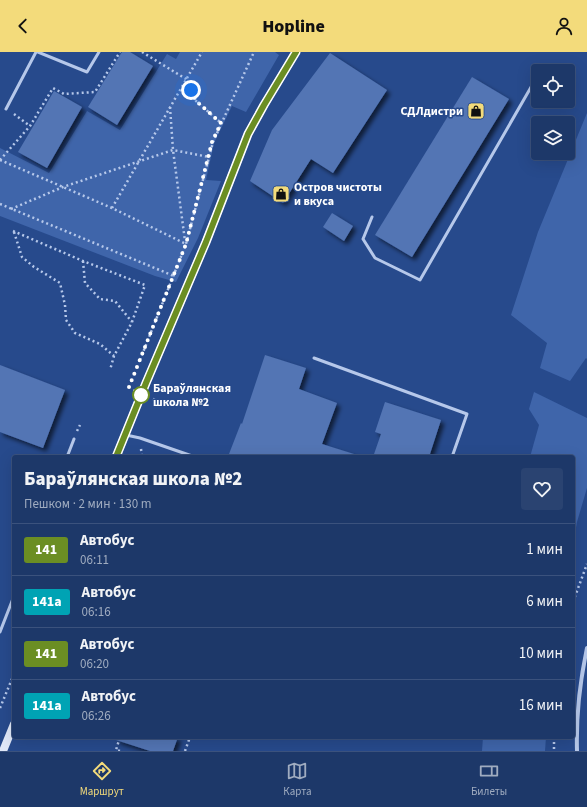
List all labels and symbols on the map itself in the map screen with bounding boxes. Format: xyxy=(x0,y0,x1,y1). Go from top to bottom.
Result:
your location xyxy=(181,80,201,100)
shop icon: СДЛдистри xyxy=(466,101,486,121)
place label: СДЛдистри xyxy=(400,103,463,120)
place label: Остров чистоты и вкуса xyxy=(294,179,382,210)
shop icon: Остров чистоты и вкуса xyxy=(271,184,291,204)
place label: Бараўлянская школа №2 xyxy=(153,380,231,411)
marker: Бараўлянская школа №2 xyxy=(132,386,150,404)

